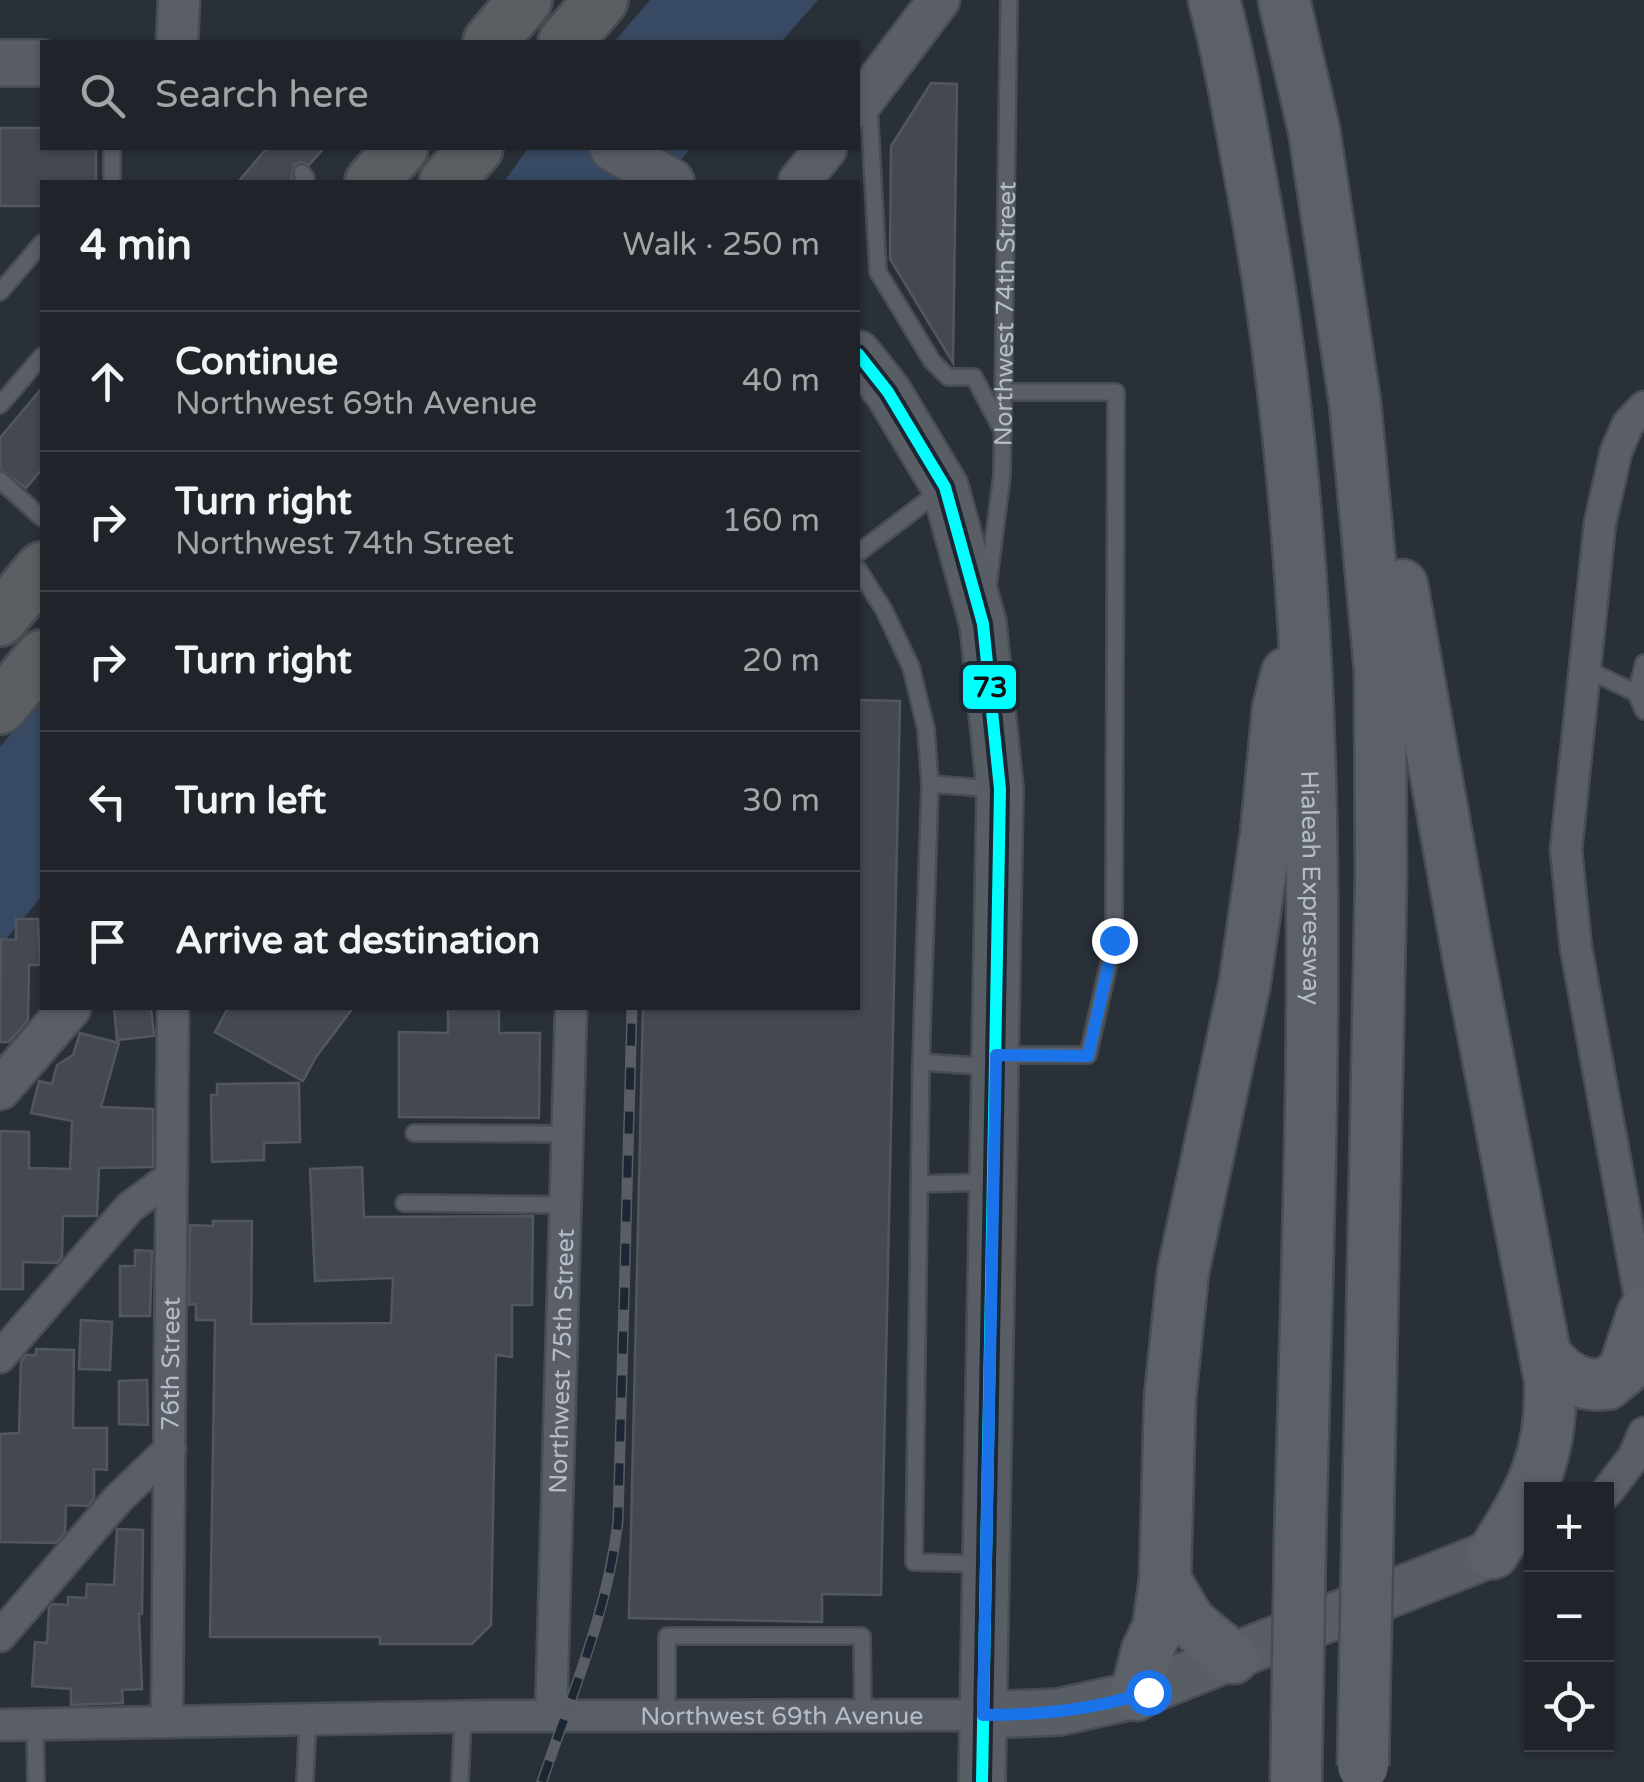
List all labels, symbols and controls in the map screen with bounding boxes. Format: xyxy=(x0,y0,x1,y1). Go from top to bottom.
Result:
search box xyxy=(40,40,860,150)
icon: search xyxy=(75,68,130,123)
text: Search here xyxy=(155,72,369,118)
street label: Northwest 74th Street xyxy=(988,181,1022,447)
text: 4 min xyxy=(80,220,192,271)
text: Walk · 250 m xyxy=(623,226,820,264)
text: Continue xyxy=(175,339,338,385)
icon: ahead xyxy=(80,354,135,409)
text: 40 m xyxy=(742,362,820,400)
text: Northwest 69th Avenue xyxy=(175,385,537,423)
text: Turn right xyxy=(175,479,352,525)
icon: right xyxy=(80,494,135,549)
text: 160 m xyxy=(722,502,820,540)
text: Northwest 74th Street xyxy=(175,525,514,563)
icon: right xyxy=(80,634,135,689)
text: Turn right xyxy=(175,638,352,684)
text: 20 m xyxy=(742,642,820,680)
line badge: 73 xyxy=(961,663,1018,711)
text: 73 xyxy=(972,671,1008,705)
street label: Hialeah Expressway xyxy=(1294,770,1326,1005)
icon: left xyxy=(80,774,135,829)
text: Turn left xyxy=(175,778,326,824)
text: 30 m xyxy=(742,782,820,820)
icon: arrive xyxy=(80,914,135,969)
text: Arrive at destination xyxy=(175,918,540,964)
route end xyxy=(1092,918,1138,964)
street label: Northwest 75th Street xyxy=(543,1228,581,1494)
street label: 76th Street xyxy=(155,1296,187,1431)
map controls xyxy=(1524,1482,1614,1752)
button: + xyxy=(1524,1482,1614,1572)
button: − xyxy=(1524,1572,1614,1662)
button: locate xyxy=(1524,1662,1614,1752)
route start xyxy=(1126,1670,1172,1716)
street label: Northwest 69th Avenue xyxy=(640,1701,924,1732)

